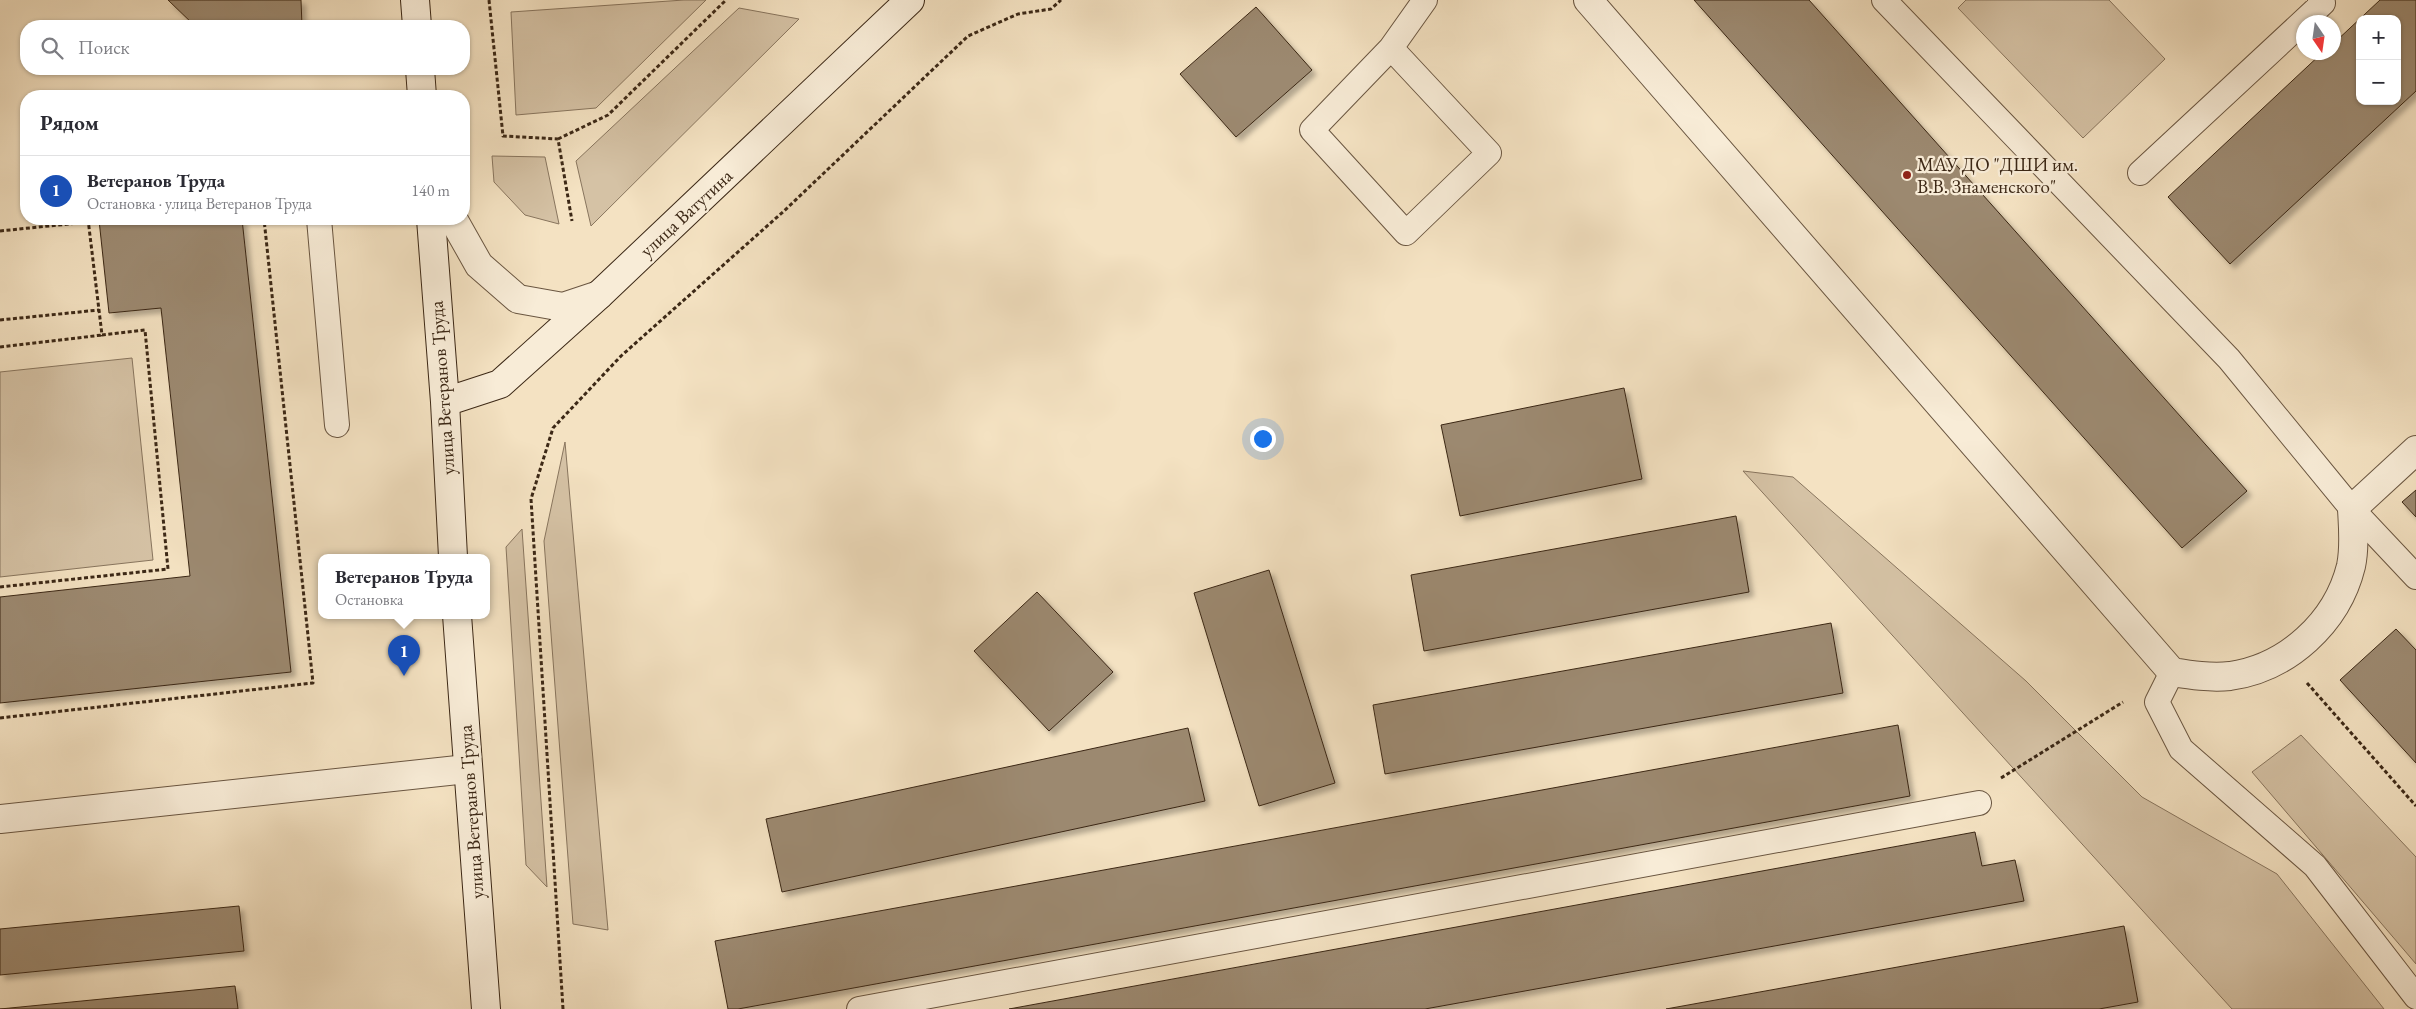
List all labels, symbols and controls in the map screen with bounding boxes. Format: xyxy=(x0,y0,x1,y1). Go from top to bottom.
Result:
north arrow xyxy=(2296,15,2341,60)
map controls xyxy=(2356,15,2401,105)
button: + xyxy=(2356,15,2401,60)
search box xyxy=(20,20,470,75)
icon: search xyxy=(38,34,66,62)
text: Поиск xyxy=(78,35,130,60)
button: − xyxy=(2356,60,2401,105)
text: Рядом xyxy=(40,109,99,136)
place label: МАУ ДО "ДШИ им. В.В. Знаменского" xyxy=(1917,152,2078,199)
street label: улица Ватутина xyxy=(634,163,738,262)
text: Ветеранов Труда xyxy=(87,168,225,193)
marker: МАУ ДО "ДШИ им. В.В. Знаменского" xyxy=(1901,169,1913,181)
text: 1 xyxy=(52,180,60,201)
text: 140 m xyxy=(411,180,450,201)
text: Остановка · улица Ветеранов Труда xyxy=(87,193,312,214)
street label: улица Ветеранов Труда xyxy=(423,300,461,476)
your location xyxy=(1250,426,1276,452)
popup xyxy=(318,554,490,619)
text: Ветеранов Труда xyxy=(335,564,473,589)
text: Остановка xyxy=(335,589,403,610)
pin: 1 xyxy=(388,635,420,676)
street label: улица Ветеранов Труда xyxy=(452,724,490,900)

